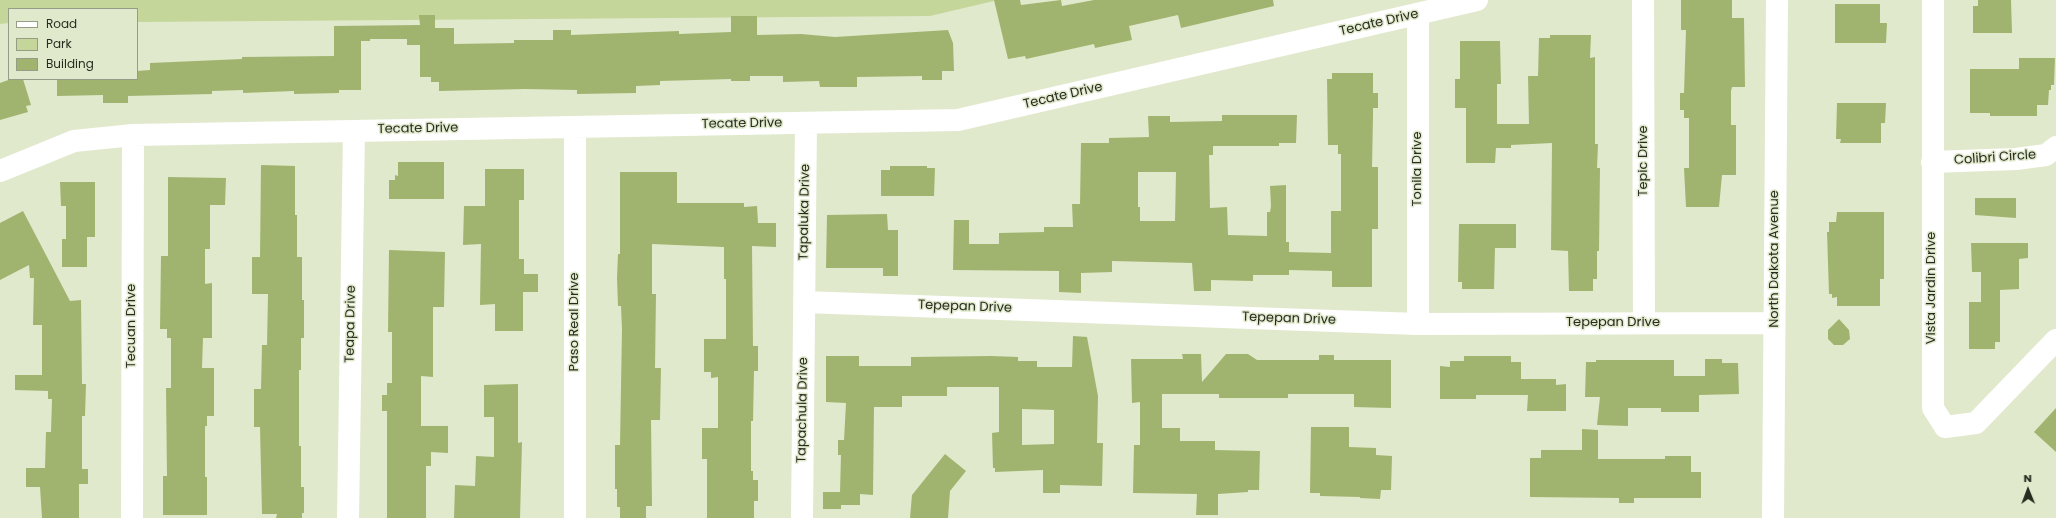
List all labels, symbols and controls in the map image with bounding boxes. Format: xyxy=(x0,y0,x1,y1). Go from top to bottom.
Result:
street label: Tecate Drive xyxy=(1338,6,1420,40)
legend xyxy=(8,8,138,80)
text: Road xyxy=(46,15,77,32)
text: Park xyxy=(46,35,72,52)
text: Building xyxy=(46,55,94,72)
street label: Tecate Drive xyxy=(1022,79,1104,113)
street label: Tecate Drive xyxy=(702,115,782,133)
street label: Tecate Drive xyxy=(378,120,458,138)
street label: Tepic Drive xyxy=(1636,125,1652,197)
street label: Tonila Drive xyxy=(1410,132,1426,206)
street label: Colibri Circle xyxy=(1953,147,2037,169)
street label: Tapaluka Drive xyxy=(796,164,814,260)
street label: North Dakota Avenue xyxy=(1767,190,1783,328)
street label: Vista Jardin Drive xyxy=(1924,232,1940,344)
street label: Paso Real Drive xyxy=(567,273,583,371)
street label: Tecuan Drive xyxy=(124,284,140,368)
street label: Teapa Drive xyxy=(343,285,359,363)
street label: Tepepan Drive xyxy=(918,298,1012,316)
street label: Tepepan Drive xyxy=(1242,310,1336,328)
street label: Tepepan Drive xyxy=(1566,315,1660,331)
street label: Tapachula Drive xyxy=(794,357,812,463)
north arrow xyxy=(2008,470,2048,510)
text: N xyxy=(2024,470,2032,486)

